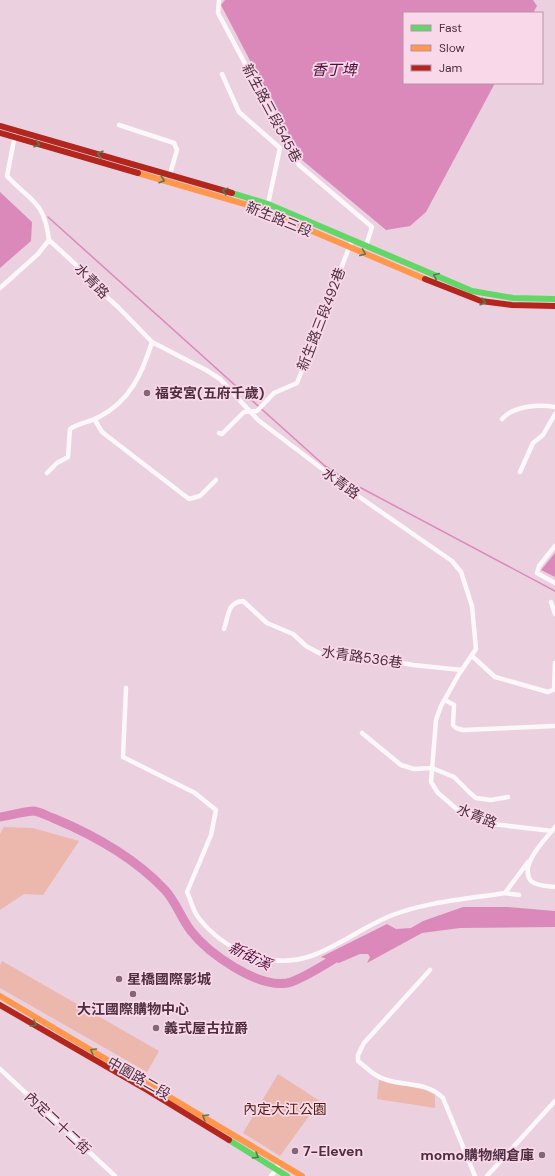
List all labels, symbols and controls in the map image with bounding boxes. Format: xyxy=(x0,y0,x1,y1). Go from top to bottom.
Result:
legend xyxy=(403,12,543,84)
text: Fast xyxy=(439,20,462,36)
text: Slow xyxy=(439,40,465,56)
street label: 新生路三段545巷 xyxy=(238,60,306,166)
water label: 香丁埤 xyxy=(311,60,358,80)
text: Jam xyxy=(439,60,462,76)
one-way arrow xyxy=(34,139,41,147)
one-way arrow xyxy=(97,150,104,159)
one-way arrow xyxy=(159,175,166,184)
one-way arrow xyxy=(221,187,228,196)
street label: 新生路三段 xyxy=(243,198,315,240)
one-way arrow xyxy=(359,249,366,257)
street label: 水青路 xyxy=(71,260,113,302)
street label: 新生路三段492巷 xyxy=(293,265,349,373)
one-way arrow xyxy=(433,273,440,281)
one-way arrow xyxy=(480,297,487,306)
place label: 福安宮(五府千歲) xyxy=(155,384,265,402)
marker: 福安宮(五府千歲) xyxy=(142,388,152,398)
street label: 水青路 xyxy=(319,463,363,503)
street label: 水青路536巷 xyxy=(320,642,404,672)
street label: 水青路 xyxy=(454,800,500,832)
water label: 新街溪 xyxy=(225,937,276,976)
place label: 星橋國際影城 xyxy=(127,970,211,988)
marker: 星橋國際影城 xyxy=(114,974,124,984)
marker: 大江國際購物中心 xyxy=(128,989,138,999)
place label: 大江國際購物中心 xyxy=(77,1000,189,1018)
place label: 義式屋古拉爵 xyxy=(164,1019,248,1037)
one-way arrow xyxy=(30,1020,37,1027)
marker: 義式屋古拉爵 xyxy=(151,1023,161,1033)
one-way arrow xyxy=(90,1049,97,1056)
street label: 中園路二段 xyxy=(104,1053,174,1103)
street label: 內定二十二街 xyxy=(21,1088,95,1158)
park label: 內定大江公園 xyxy=(243,1100,327,1118)
one-way arrow xyxy=(202,1114,209,1122)
place label: 7-Eleven xyxy=(303,1142,363,1160)
marker: 7-Eleven xyxy=(290,1146,300,1156)
place label: momo購物網倉庫 xyxy=(421,1146,534,1164)
marker: momo購物網倉庫 xyxy=(537,1150,547,1160)
one-way arrow xyxy=(252,1152,259,1159)

